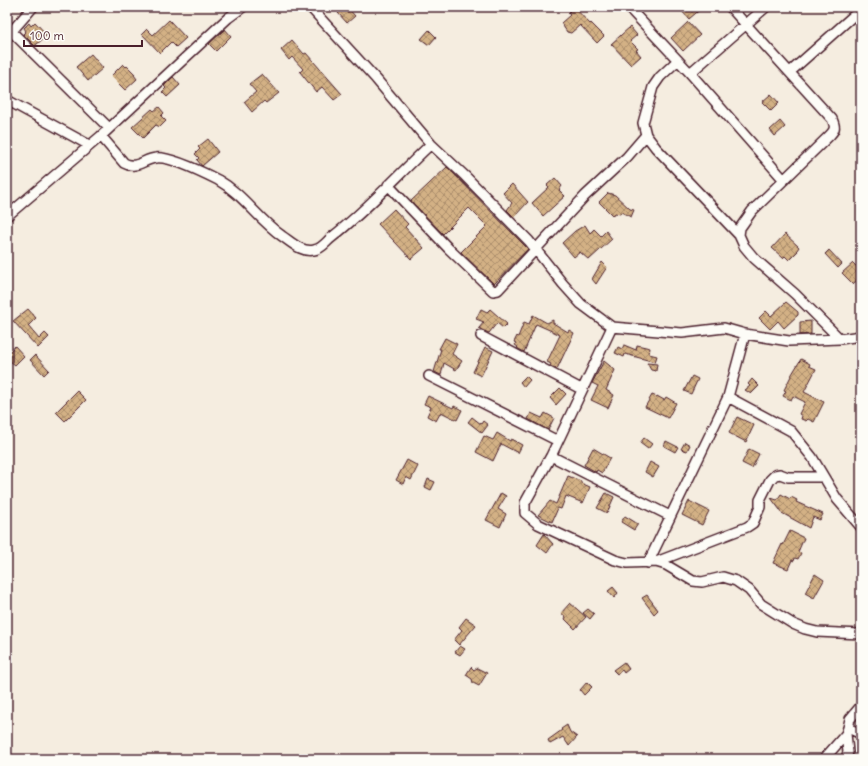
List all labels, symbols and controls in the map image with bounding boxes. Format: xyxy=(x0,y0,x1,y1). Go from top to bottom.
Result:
scale bar xyxy=(24,22,142,48)
text: 100 m xyxy=(30,28,64,43)

